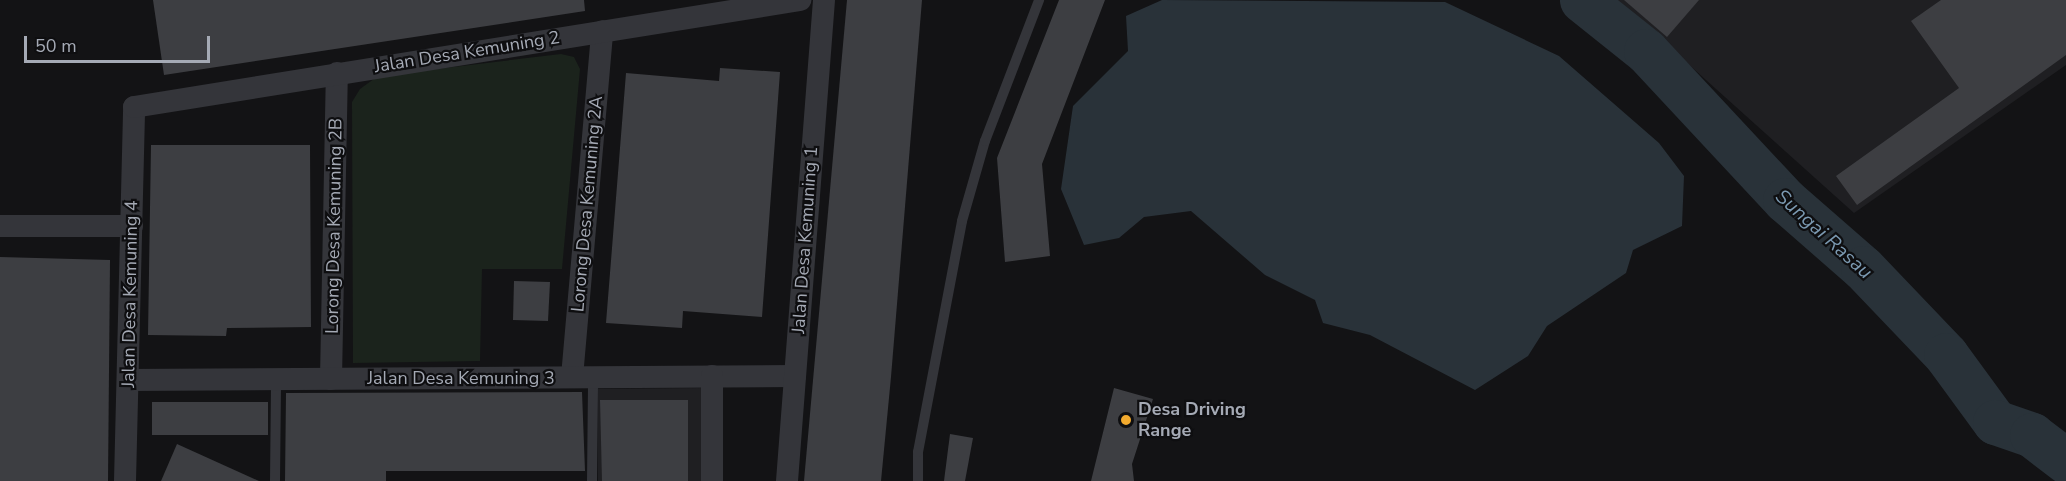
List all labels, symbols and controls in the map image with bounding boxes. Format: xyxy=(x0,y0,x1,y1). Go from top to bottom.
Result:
scale bar xyxy=(27,24,213,62)
street label: Jalan Desa Kemuning 2 xyxy=(373,27,561,77)
text: 50 m xyxy=(35,34,77,58)
street label: Lorong Desa Kemuning 2A xyxy=(567,95,607,313)
street label: Lorong Desa Kemuning 2B xyxy=(321,118,347,334)
street label: Jalan Desa Kemuning 1 xyxy=(788,146,822,334)
water label: Sungai Rasau xyxy=(1771,184,1877,284)
street label: Jalan Desa Kemuning 4 xyxy=(118,200,142,388)
street label: Jalan Desa Kemuning 3 xyxy=(367,367,555,389)
place label: Desa Driving Range xyxy=(1138,399,1246,442)
marker: Desa Driving Range xyxy=(1119,413,1133,427)

